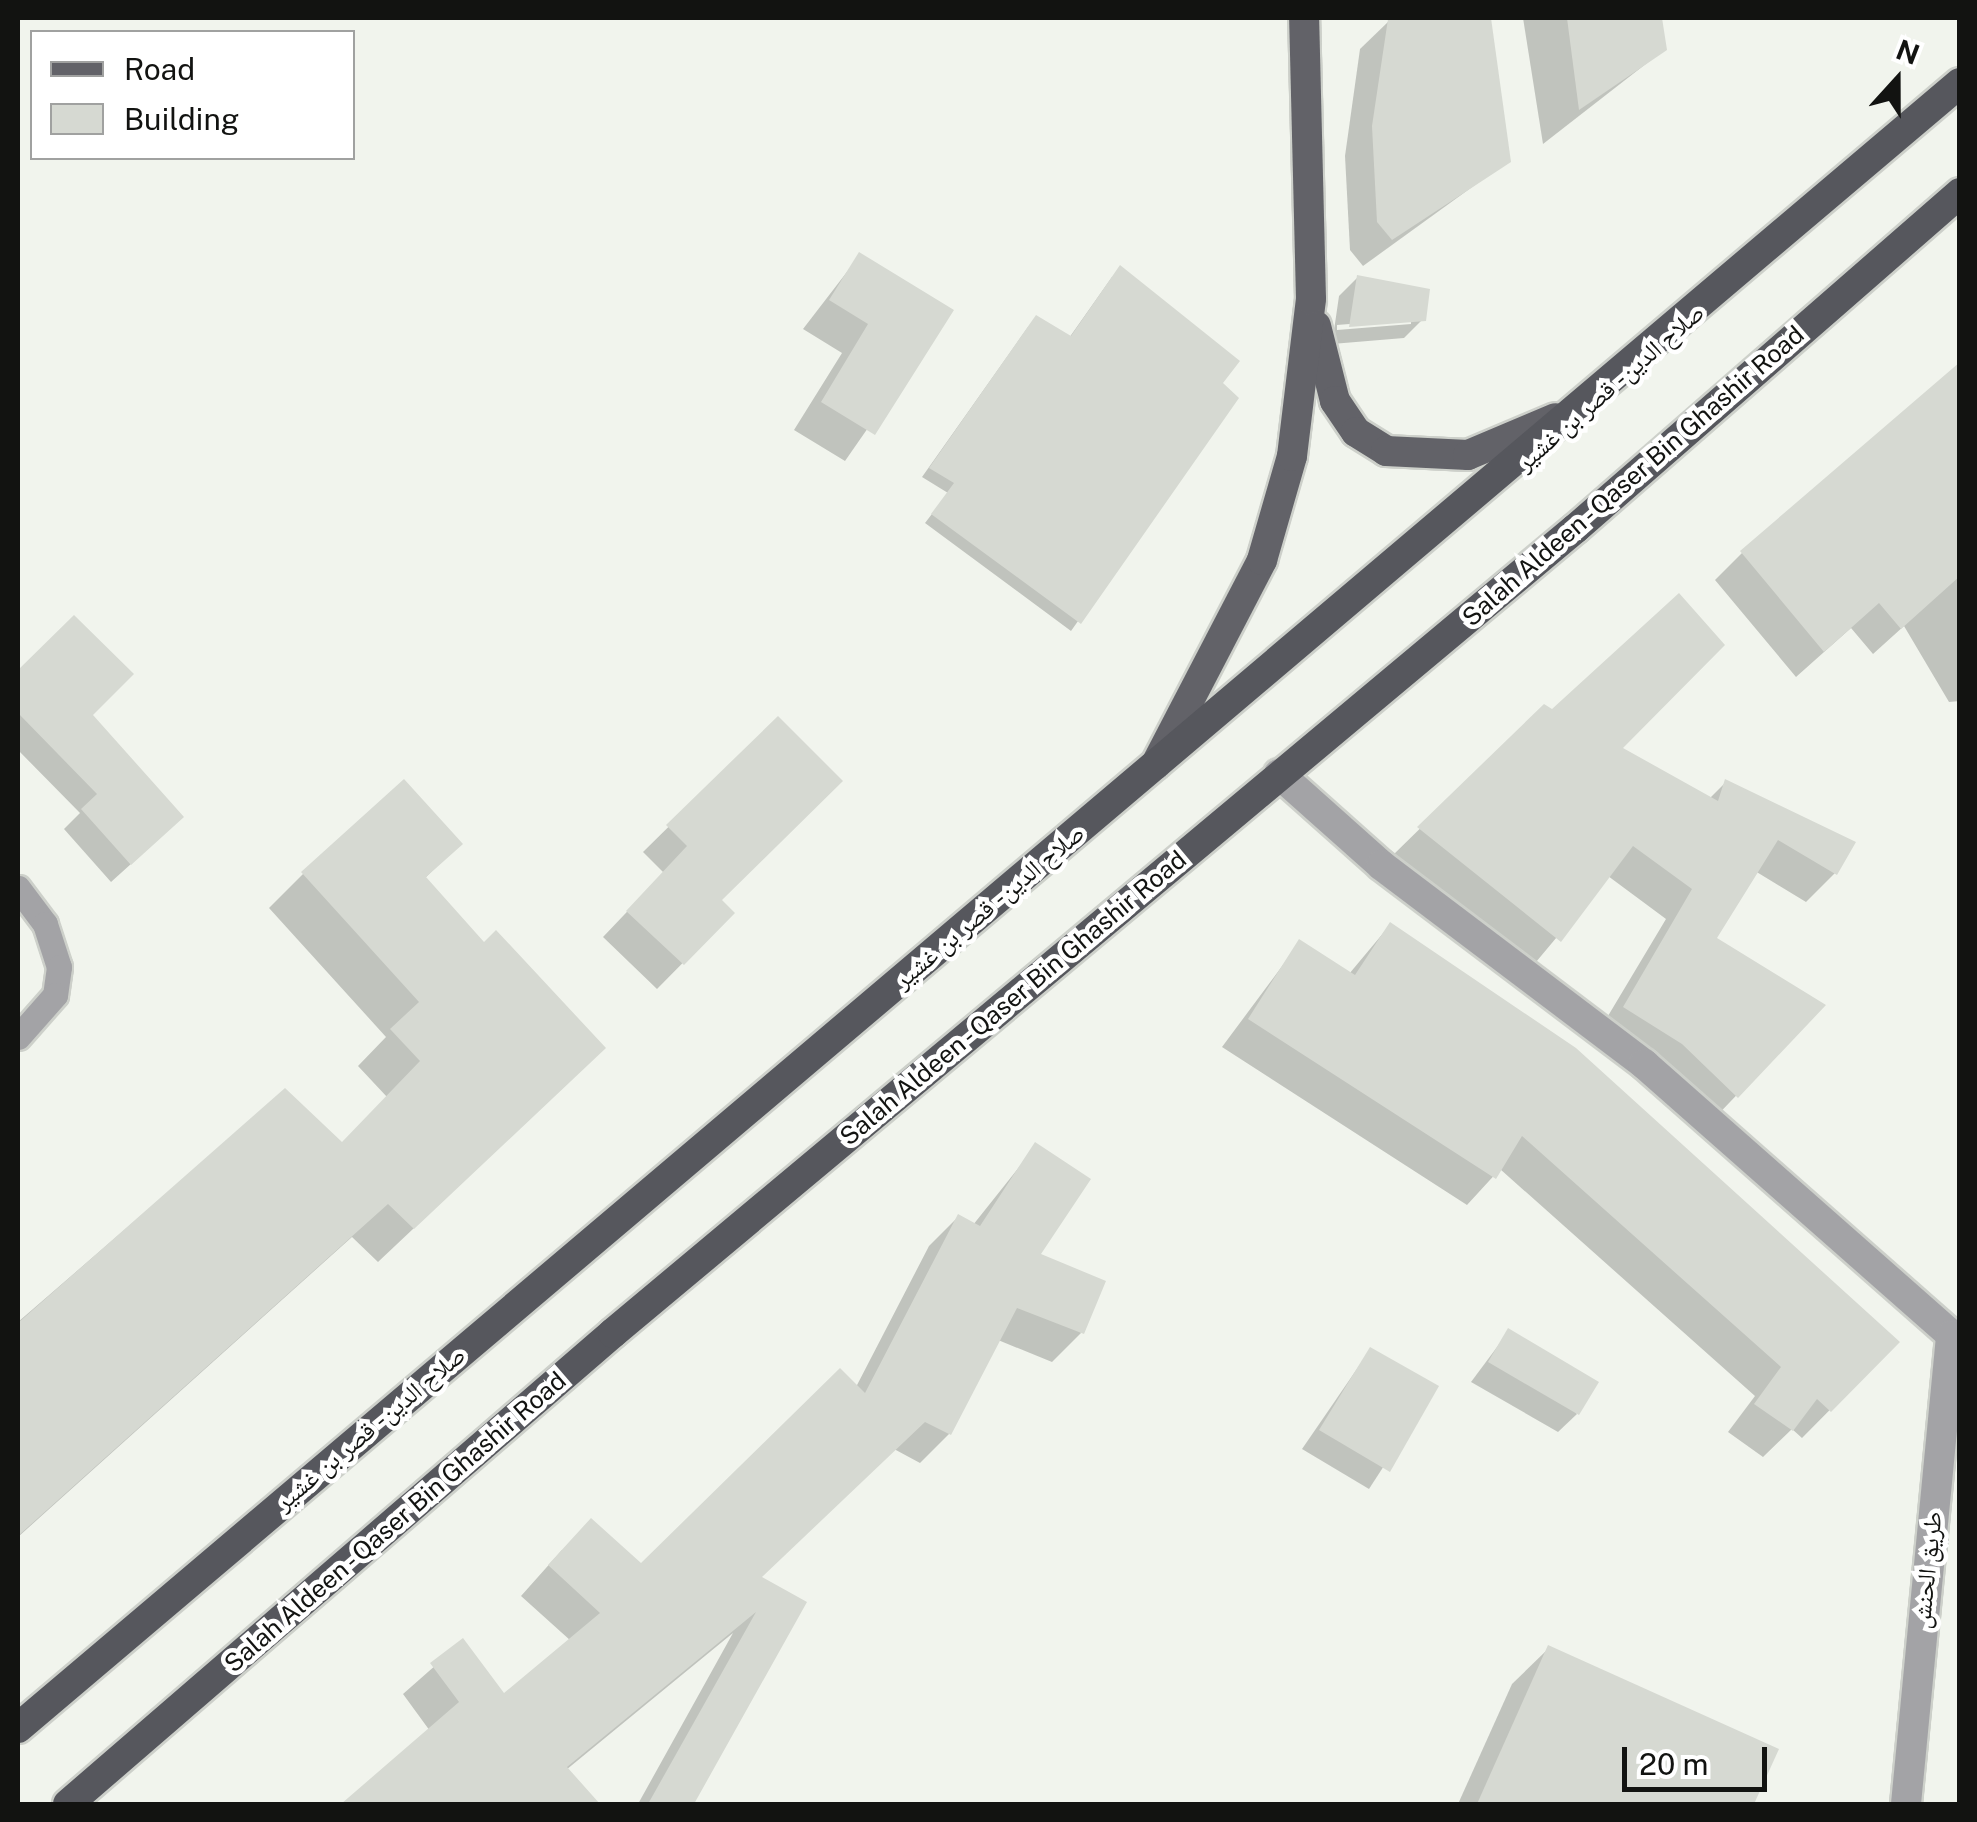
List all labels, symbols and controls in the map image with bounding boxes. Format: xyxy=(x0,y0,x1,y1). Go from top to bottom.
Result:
legend xyxy=(30,30,355,160)
north arrow xyxy=(1847,30,1947,130)
text: N xyxy=(1892,32,1924,71)
text: Road xyxy=(124,51,195,87)
text: Building xyxy=(124,101,239,137)
street label: صلاح الدين - قصر بن غشير xyxy=(1507,295,1713,479)
street label: Salah Aldeen - Qaser Bin Ghashir Road xyxy=(1454,317,1812,635)
street label: صلاح الدين - قصر بن غشير xyxy=(885,815,1093,997)
street label: Salah Aldeen - Qaser Bin Ghashir Road xyxy=(831,842,1195,1154)
street label: صلاح الدين - قصر بن غشير xyxy=(266,1337,474,1519)
street label: Salah Aldeen - Qaser Bin Ghashir Road xyxy=(216,1363,574,1681)
street label: طريق الحنش xyxy=(1906,1510,1948,1630)
scale bar xyxy=(1627,1727,1772,1789)
text: 20 m xyxy=(1639,1746,1708,1782)

